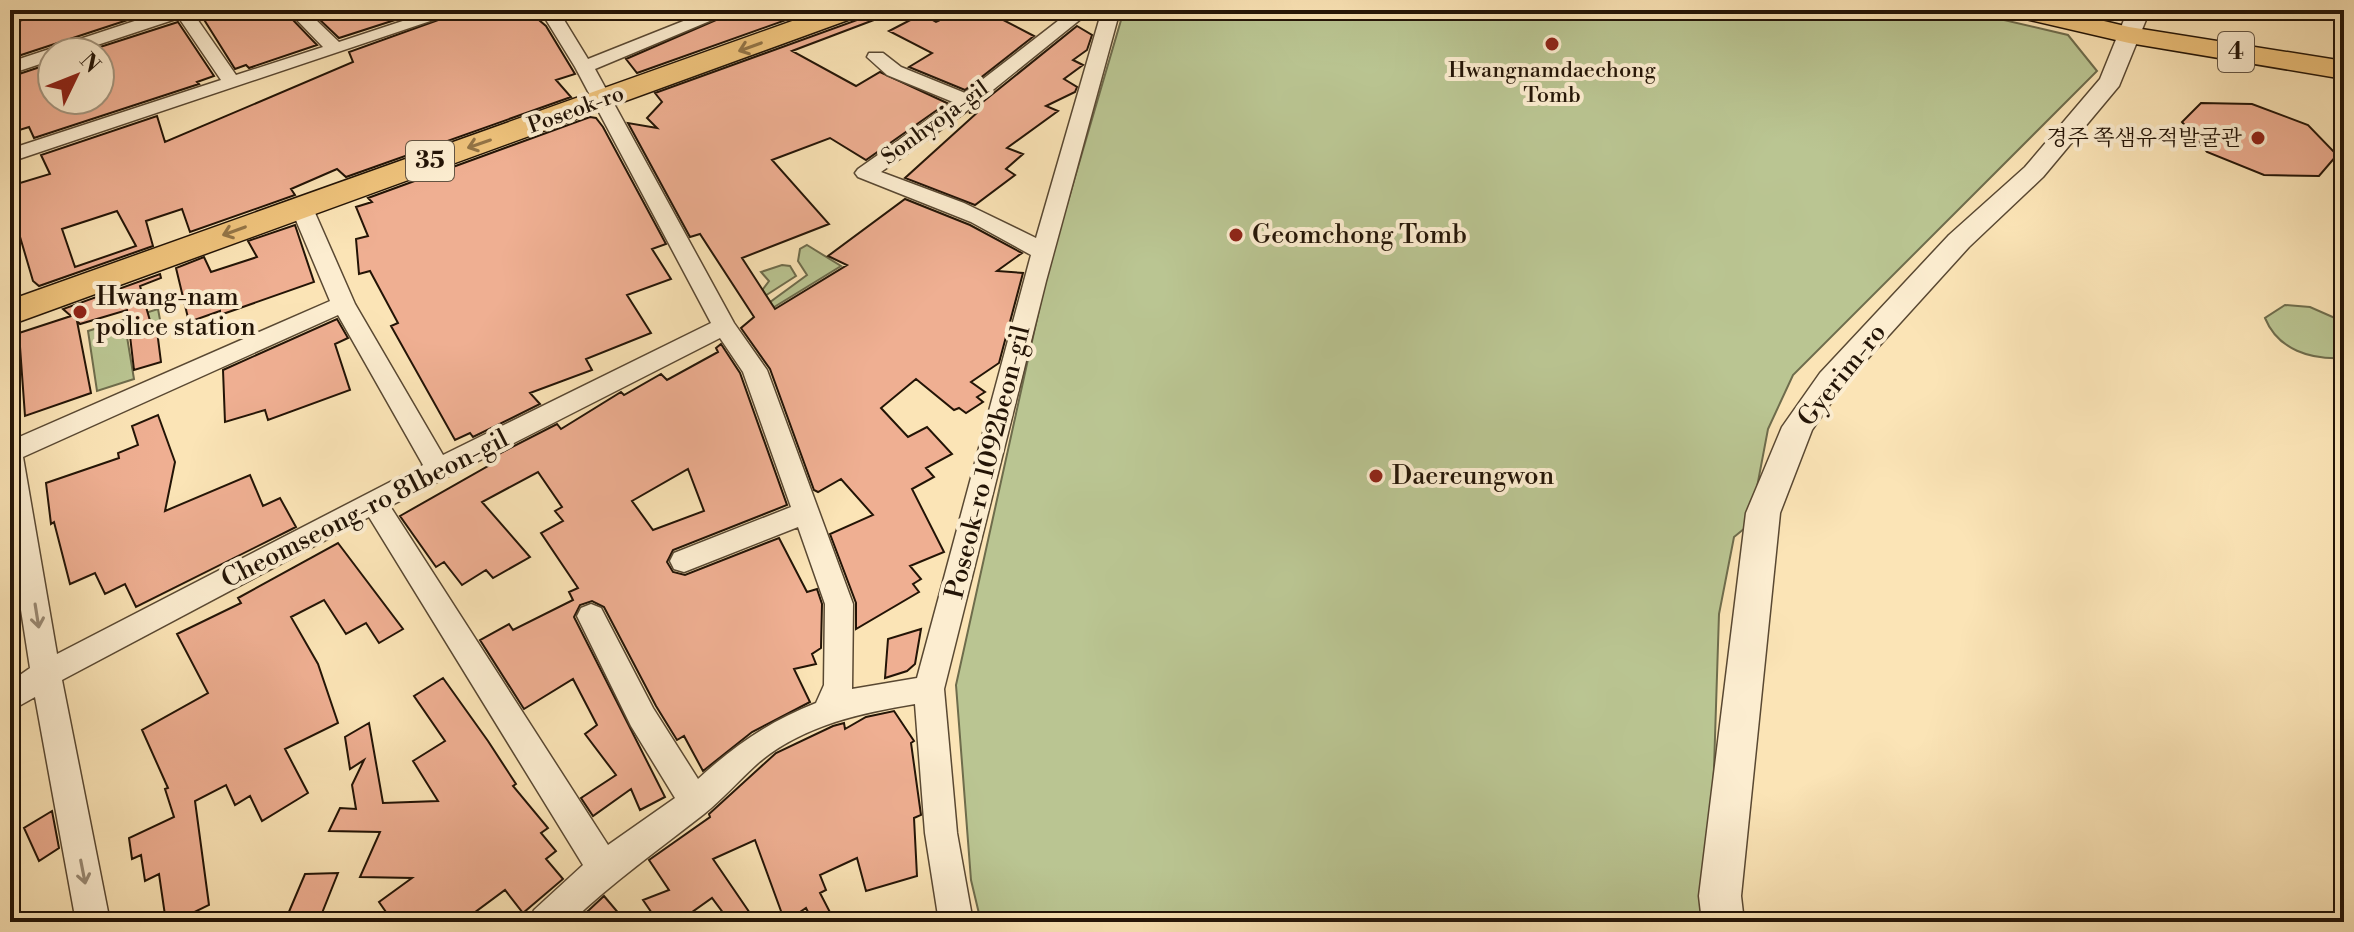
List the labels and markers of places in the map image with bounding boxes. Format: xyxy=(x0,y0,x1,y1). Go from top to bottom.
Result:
marker: Hwangnamdaechong Tomb xyxy=(1543,35,1561,53)
place label: Hwangnamdaechong Tomb xyxy=(1448,57,1656,109)
place label: 경주 쪽샘유적발굴관 xyxy=(2046,125,2243,152)
marker: 경주 쪽샘유적발굴관 xyxy=(2249,129,2267,147)
place label: Geomchong Tomb xyxy=(1252,219,1467,251)
marker: Geomchong Tomb xyxy=(1227,226,1245,244)
place label: Hwang-nam police station xyxy=(96,281,256,343)
marker: Hwang-nam police station xyxy=(71,303,89,321)
place label: Daereungwon xyxy=(1392,460,1554,492)
marker: Daereungwon xyxy=(1367,467,1385,485)

